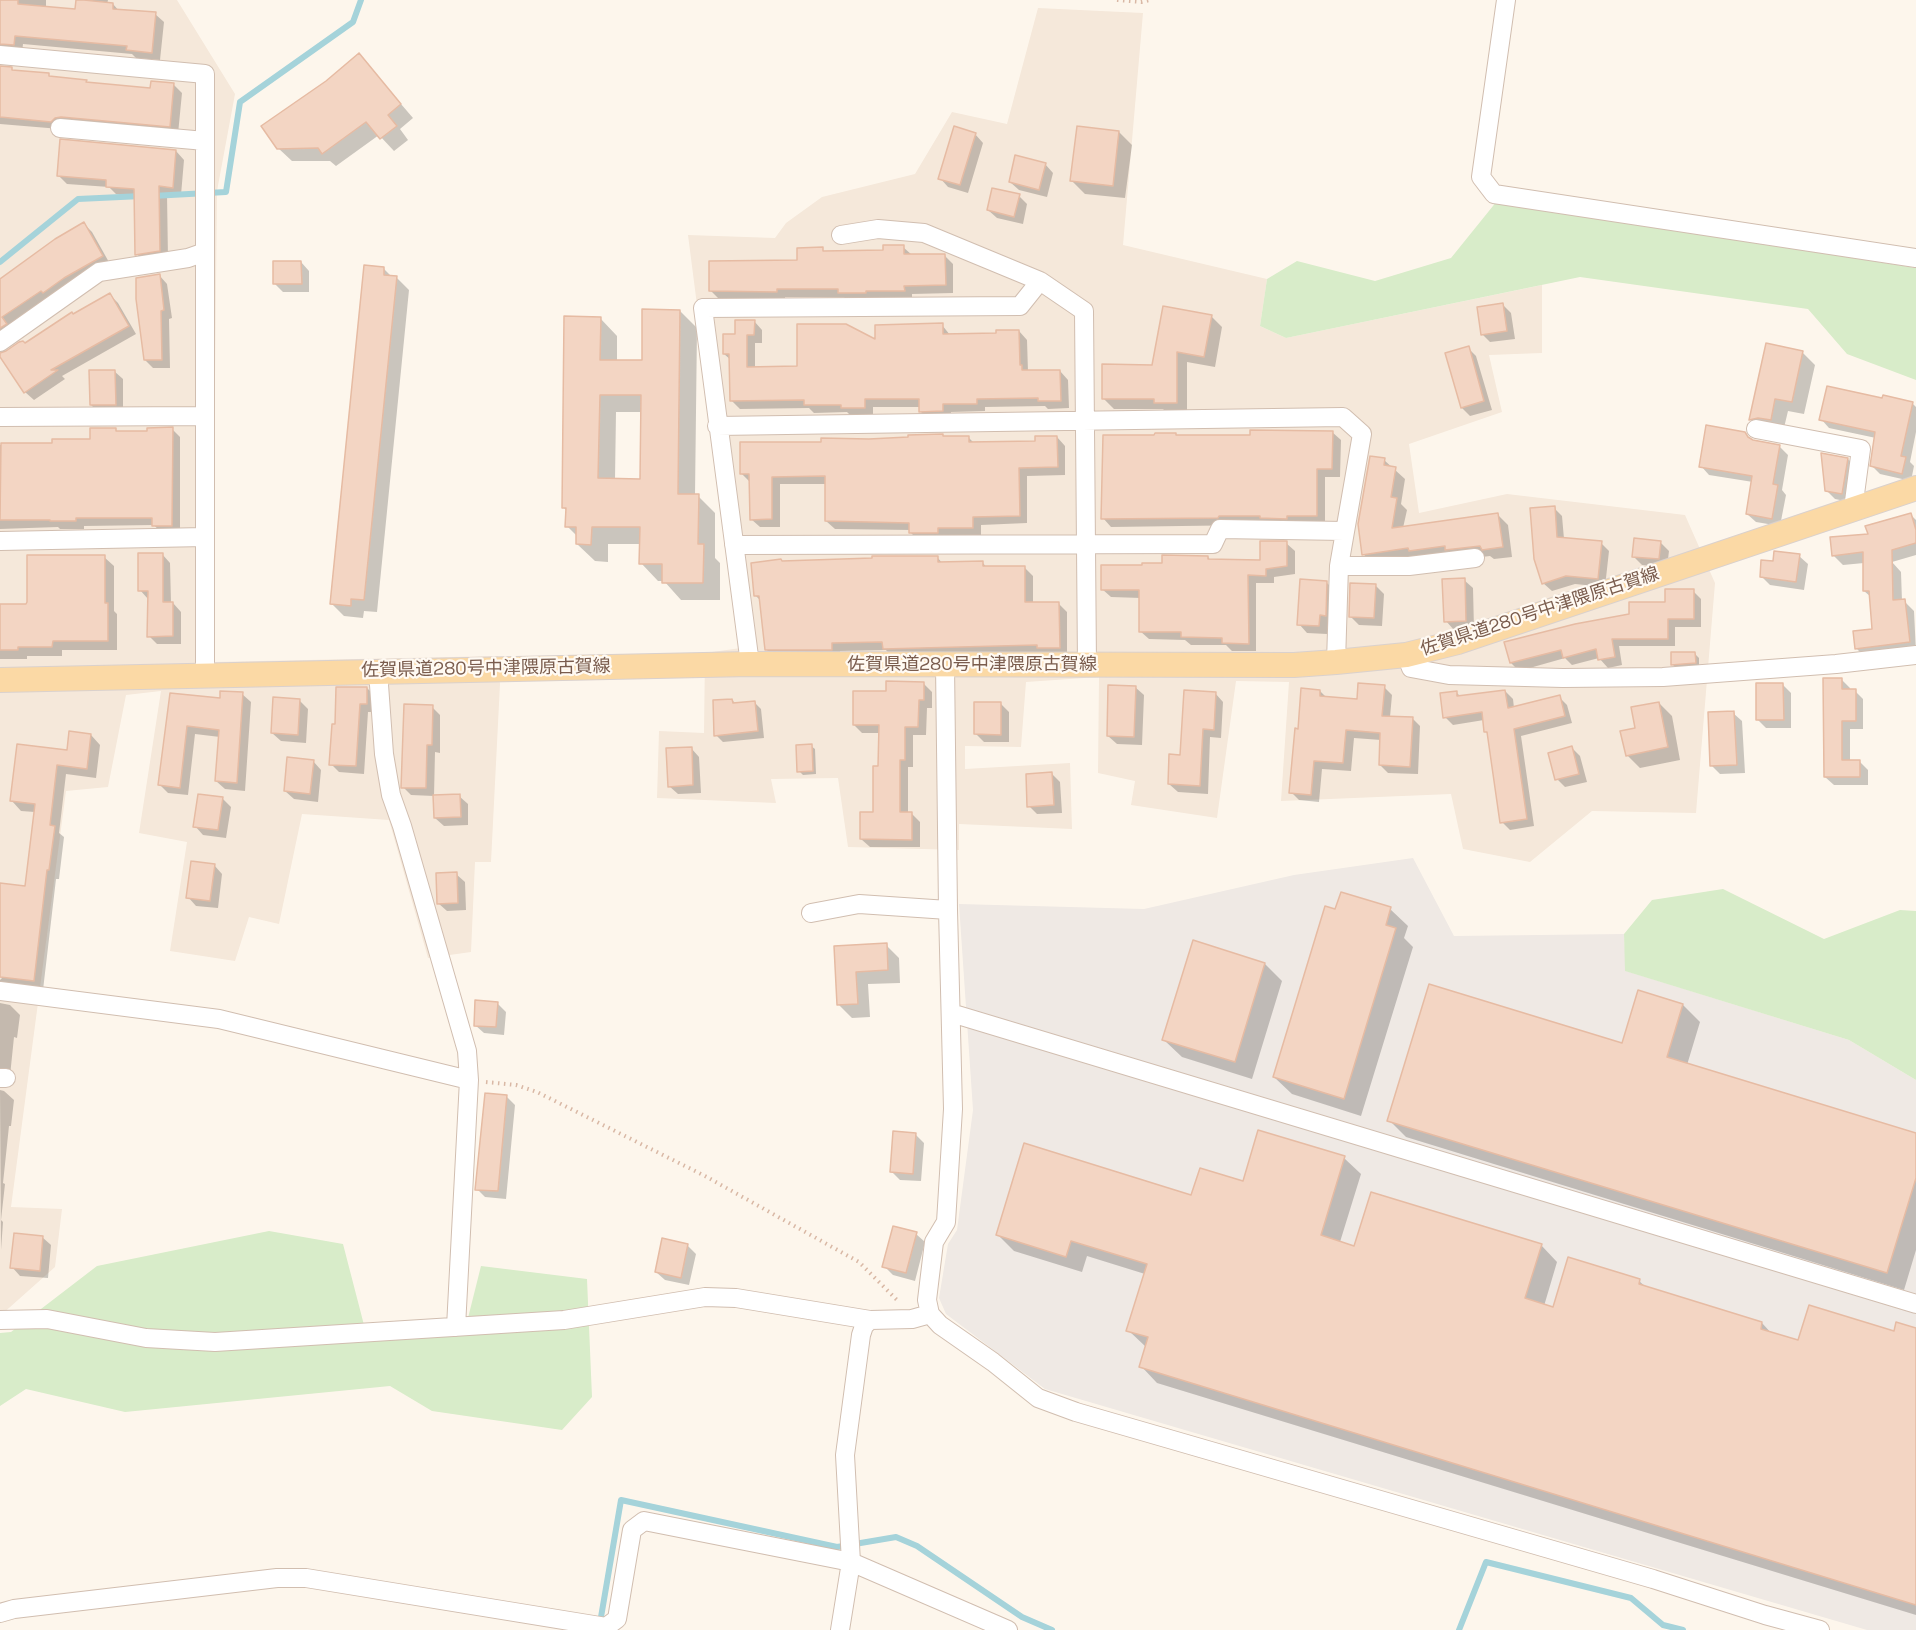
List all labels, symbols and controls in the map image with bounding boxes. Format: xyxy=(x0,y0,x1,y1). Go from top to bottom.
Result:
street label: 佐賀県道280号中津隈原古賀線 xyxy=(1418,563,1662,661)
street label: 佐賀県道280号中津隈原古賀線 xyxy=(847,654,1097,676)
street label: 佐賀県道280号中津隈原古賀線 xyxy=(361,656,611,682)

